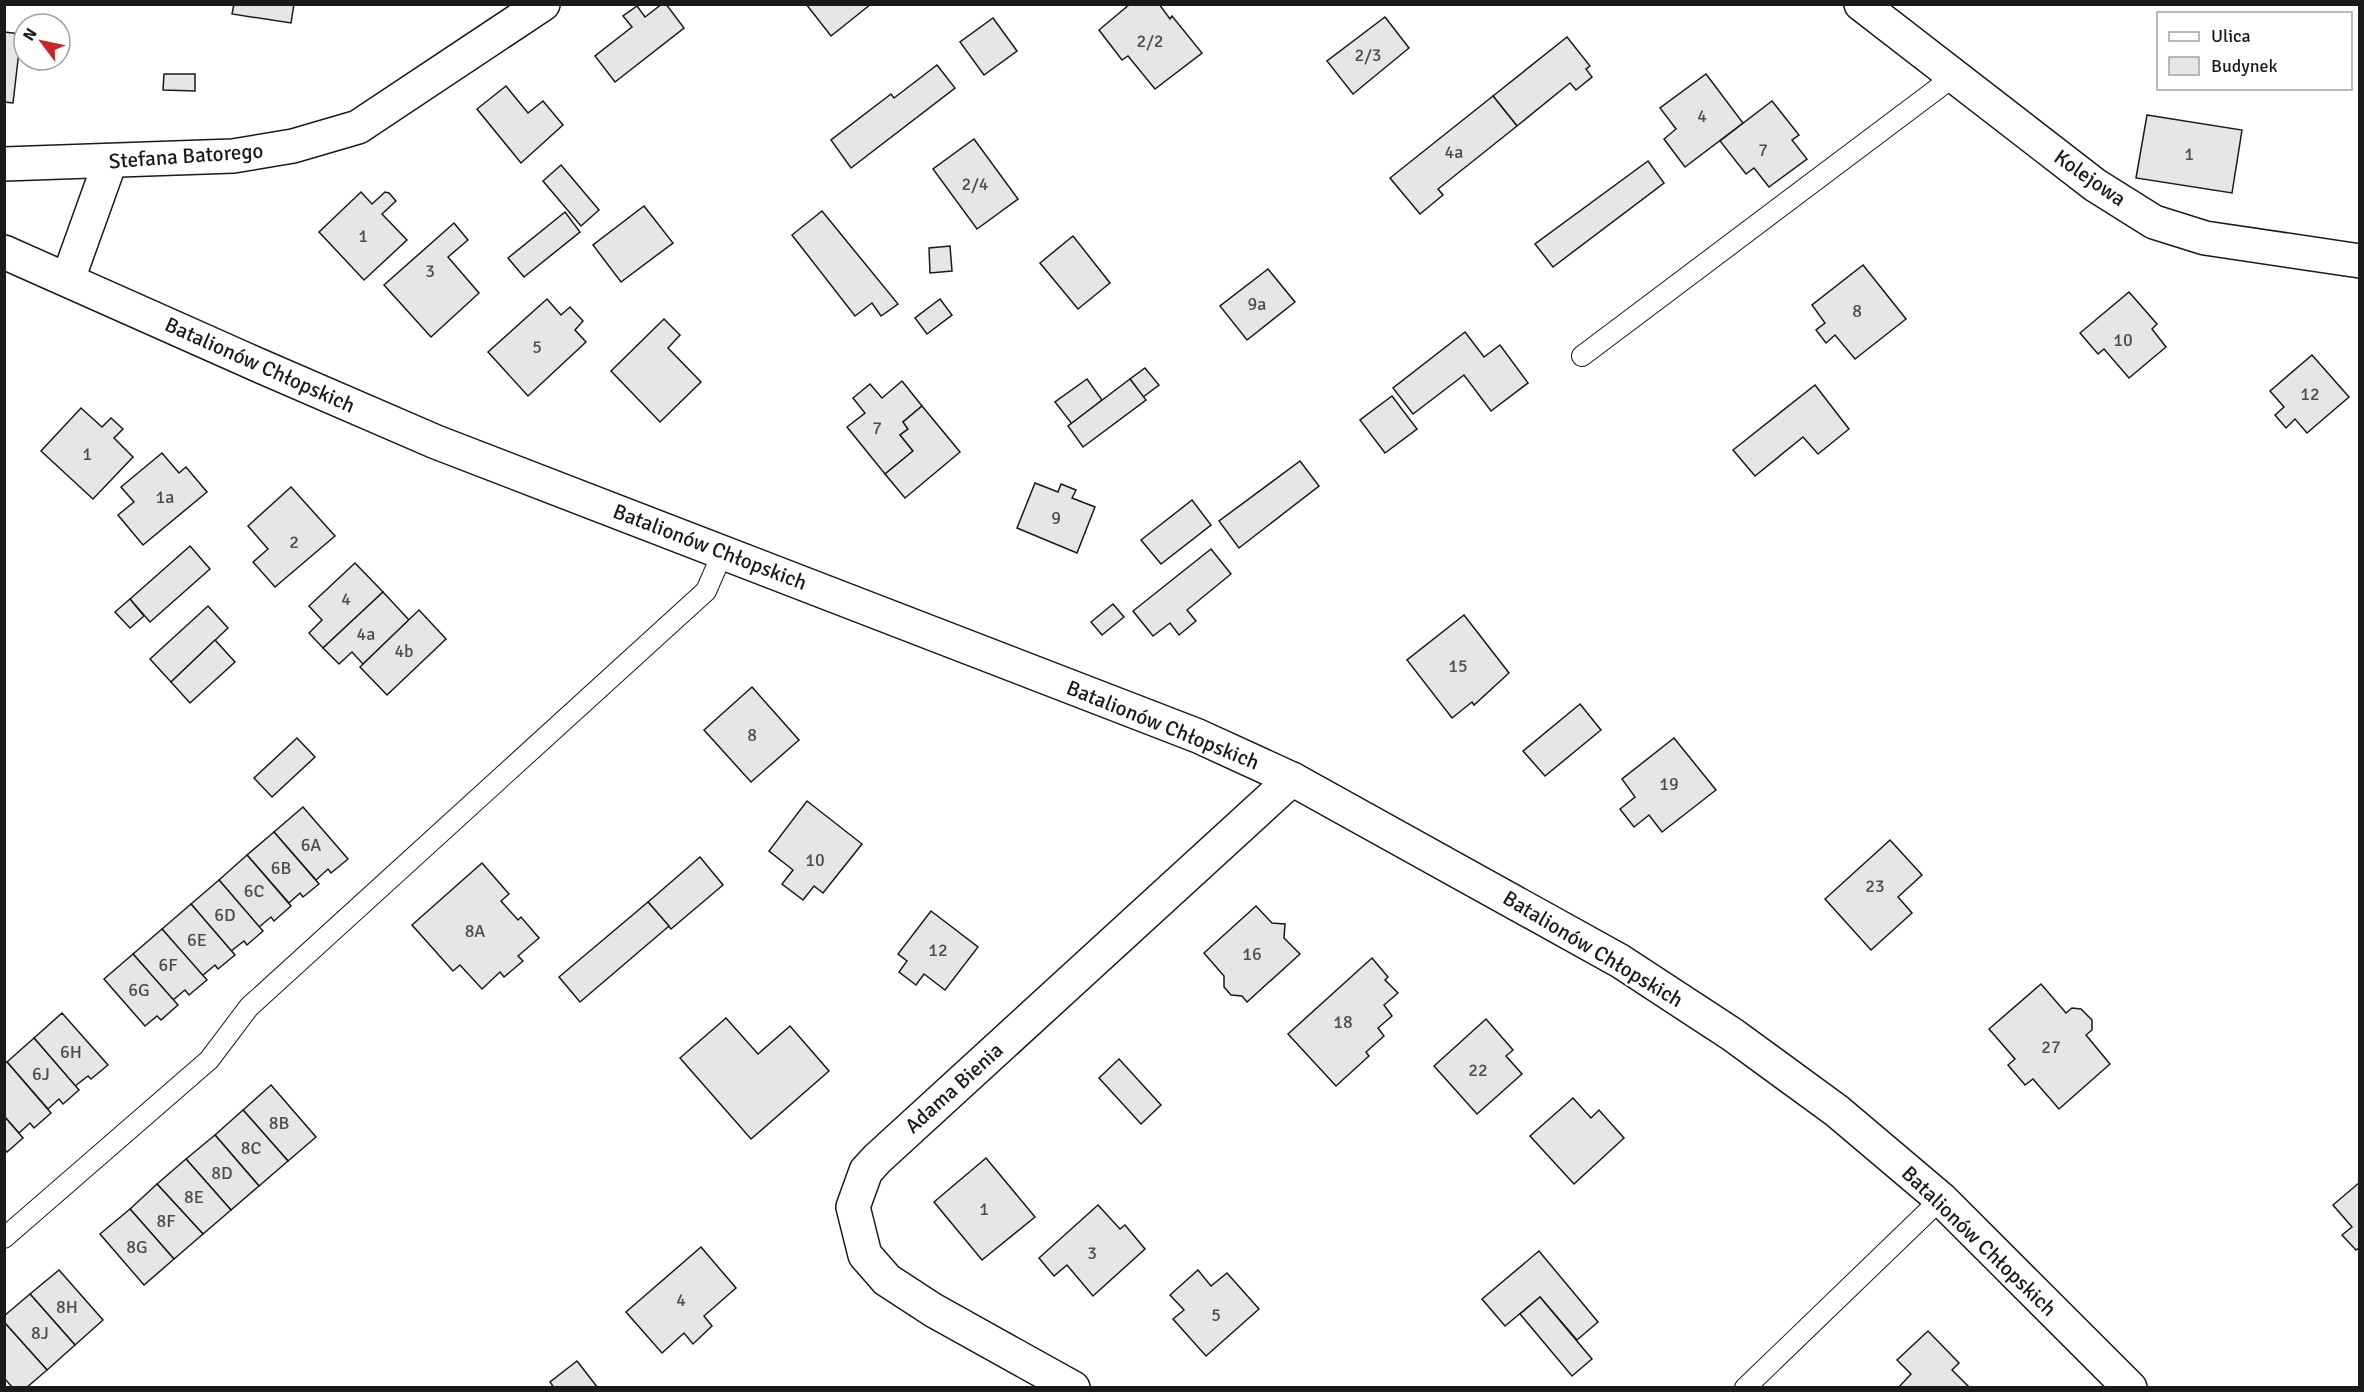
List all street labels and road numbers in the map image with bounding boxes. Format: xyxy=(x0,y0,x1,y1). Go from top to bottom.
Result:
street label: Stefana Batorego xyxy=(108,138,264,174)
street label: Kolejowa xyxy=(2049,144,2131,212)
street label: Batalionów Chłopskich xyxy=(161,311,359,419)
street label: Batalionów Chłopskich xyxy=(609,498,811,596)
street label: Batalionów Chłopskich xyxy=(1063,674,1263,776)
street label: Batalionów Chłopskich xyxy=(1498,885,1688,1013)
street label: Adama Bienia xyxy=(900,1037,1008,1139)
street label: Batalionów Chłopskich xyxy=(1896,1160,2062,1322)

